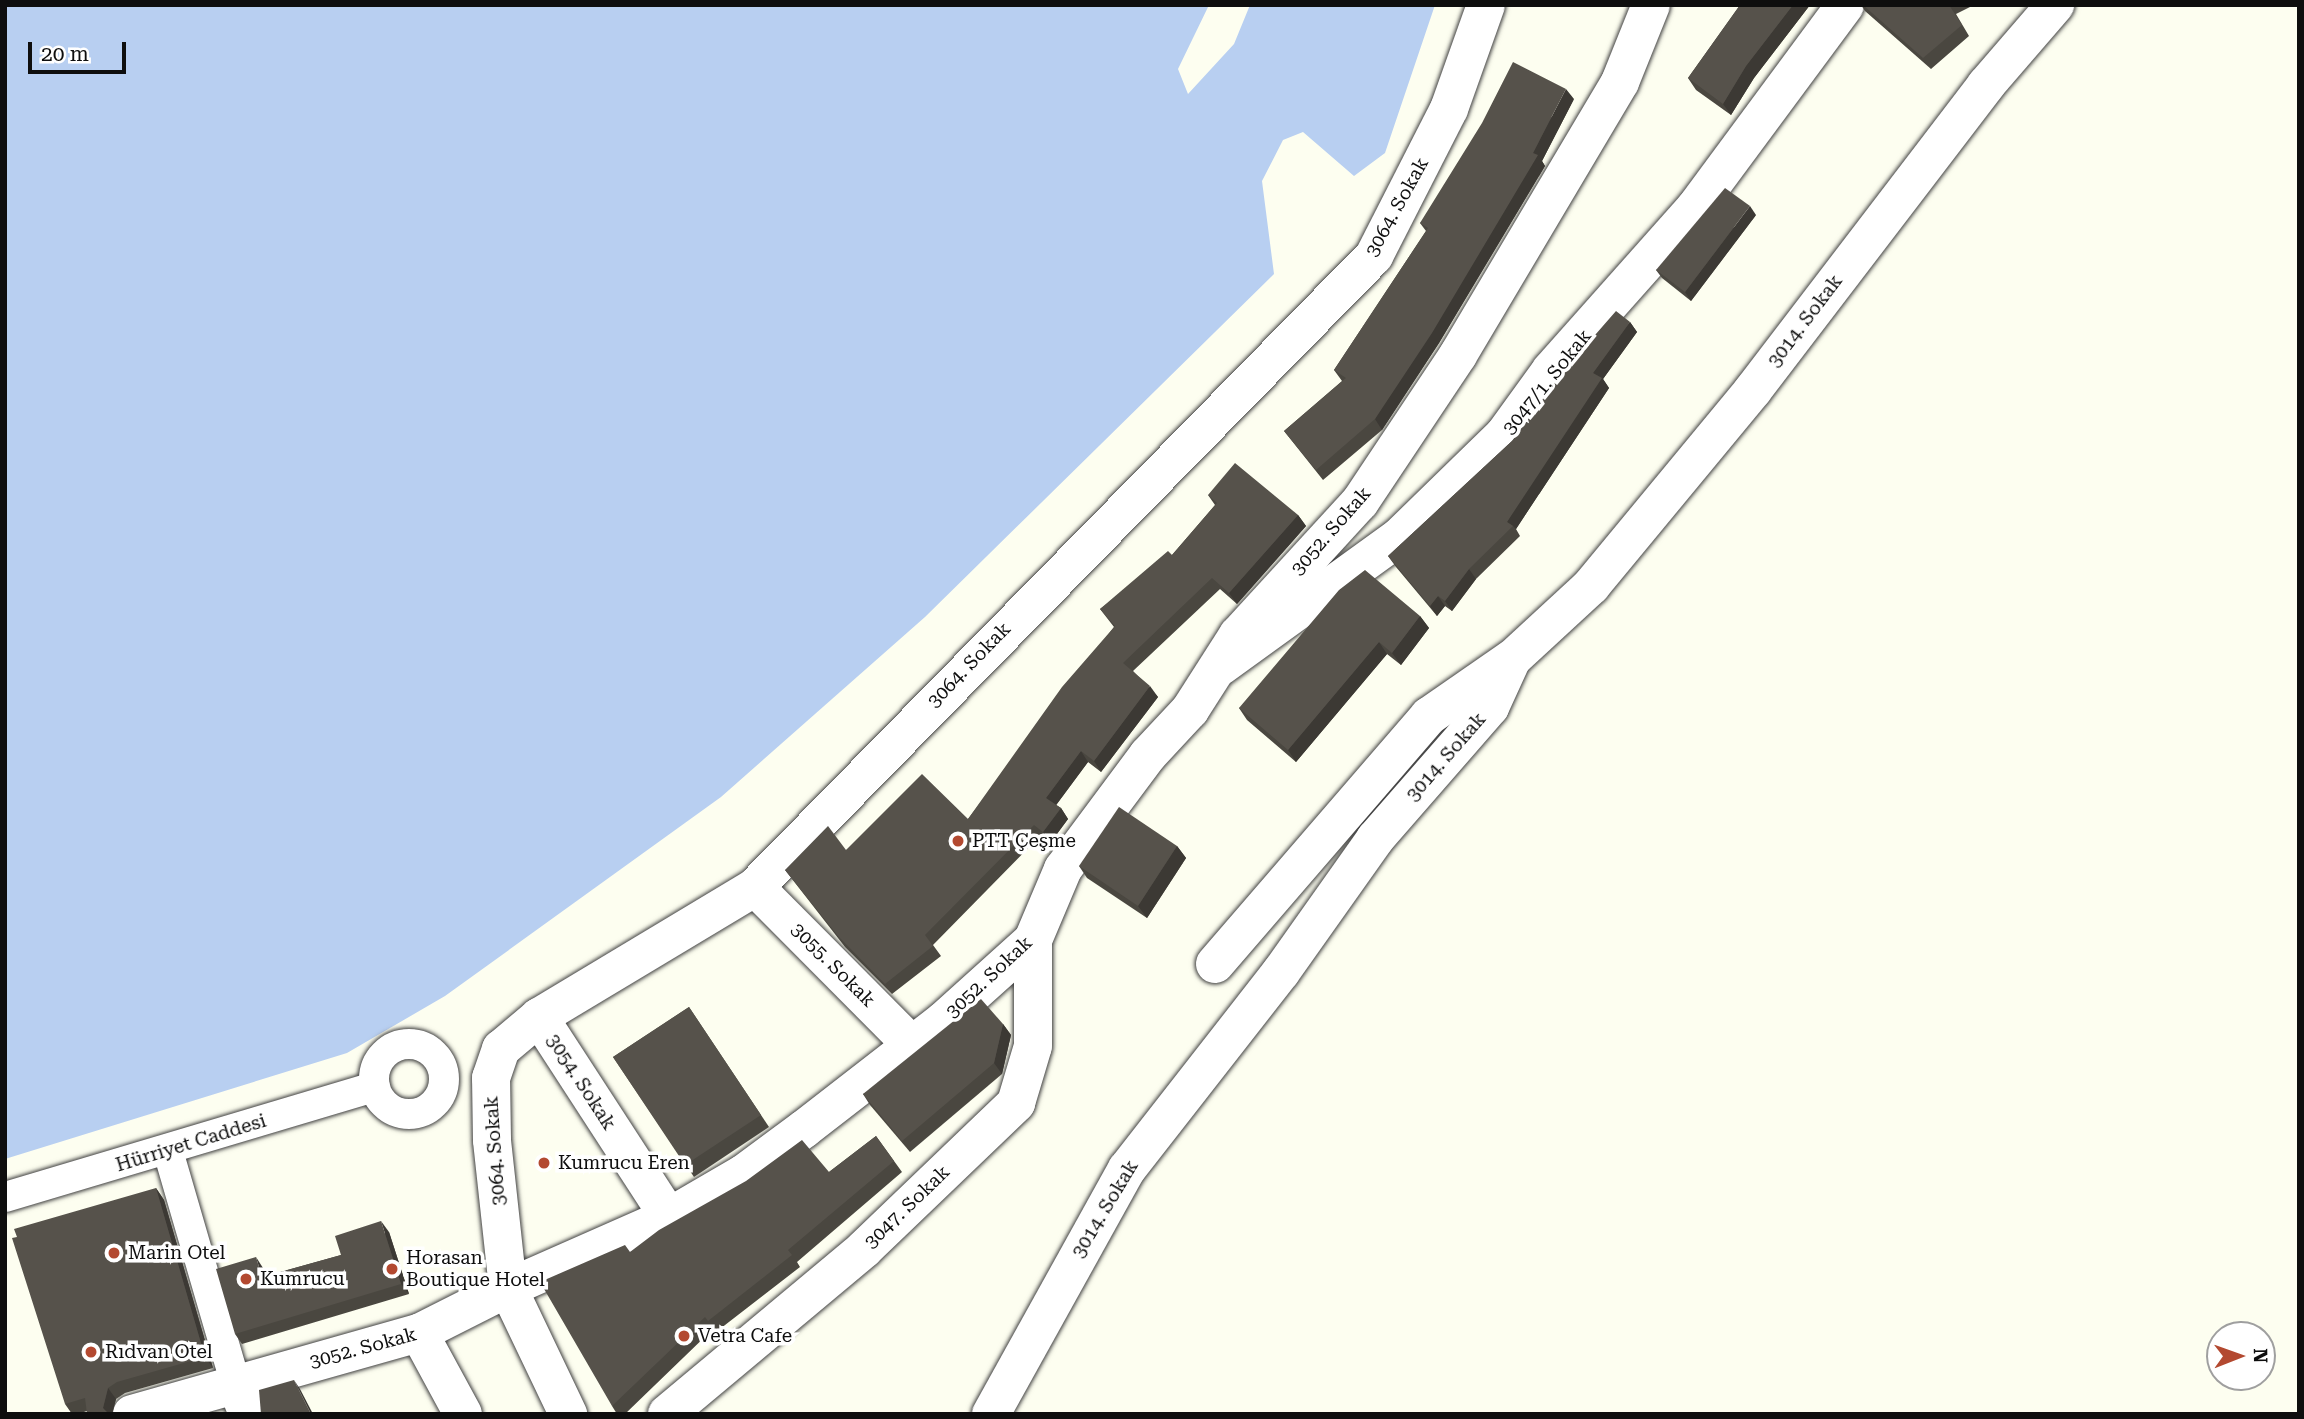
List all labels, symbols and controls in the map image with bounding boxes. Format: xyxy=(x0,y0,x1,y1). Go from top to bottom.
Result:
scale bar xyxy=(32,28,130,72)
text: 20 m xyxy=(41,42,89,66)
street label: 3064. Sokak xyxy=(1360,153,1434,261)
street label: 3014. Sokak xyxy=(1763,270,1847,372)
street label: 3047/1. Sokak xyxy=(1498,325,1596,439)
street label: 3052. Sokak xyxy=(1286,482,1376,580)
street label: 3064. Sokak xyxy=(923,618,1015,712)
street label: 3014. Sokak xyxy=(1401,708,1491,806)
place label: PTT Çeşme xyxy=(972,830,1076,852)
marker: PTT Çeşme xyxy=(950,833,966,849)
street label: 3055. Sokak xyxy=(786,918,880,1012)
street label: 3052. Sokak xyxy=(941,931,1037,1023)
street label: 3054. Sokak xyxy=(542,1030,620,1134)
street label: 3064. Sokak xyxy=(480,1095,510,1207)
street label: Hürriyet Caddesi xyxy=(113,1109,269,1177)
place label: Kumrucu Eren xyxy=(558,1152,690,1174)
marker: Kumrucu Eren xyxy=(536,1155,552,1171)
street label: 3014. Sokak xyxy=(1067,1156,1143,1262)
street label: 3047. Sokak xyxy=(860,1161,954,1253)
place label: Marin Otel xyxy=(128,1242,225,1264)
marker: Marin Otel xyxy=(106,1245,122,1261)
place label: Horasan Boutique Hotel xyxy=(406,1247,545,1291)
marker: Horasan Boutique Hotel xyxy=(384,1261,400,1277)
place label: Kumrucu xyxy=(260,1268,345,1290)
marker: Kumrucu xyxy=(238,1271,254,1287)
north arrow xyxy=(2206,1321,2276,1391)
street label: 3052. Sokak xyxy=(307,1323,419,1373)
place label: Vetra Cafe xyxy=(698,1325,792,1347)
marker: Vetra Cafe xyxy=(676,1328,692,1344)
place label: Rıdvan Otel xyxy=(105,1341,213,1363)
marker: Rıdvan Otel xyxy=(83,1344,99,1360)
text: N xyxy=(2249,1348,2272,1363)

